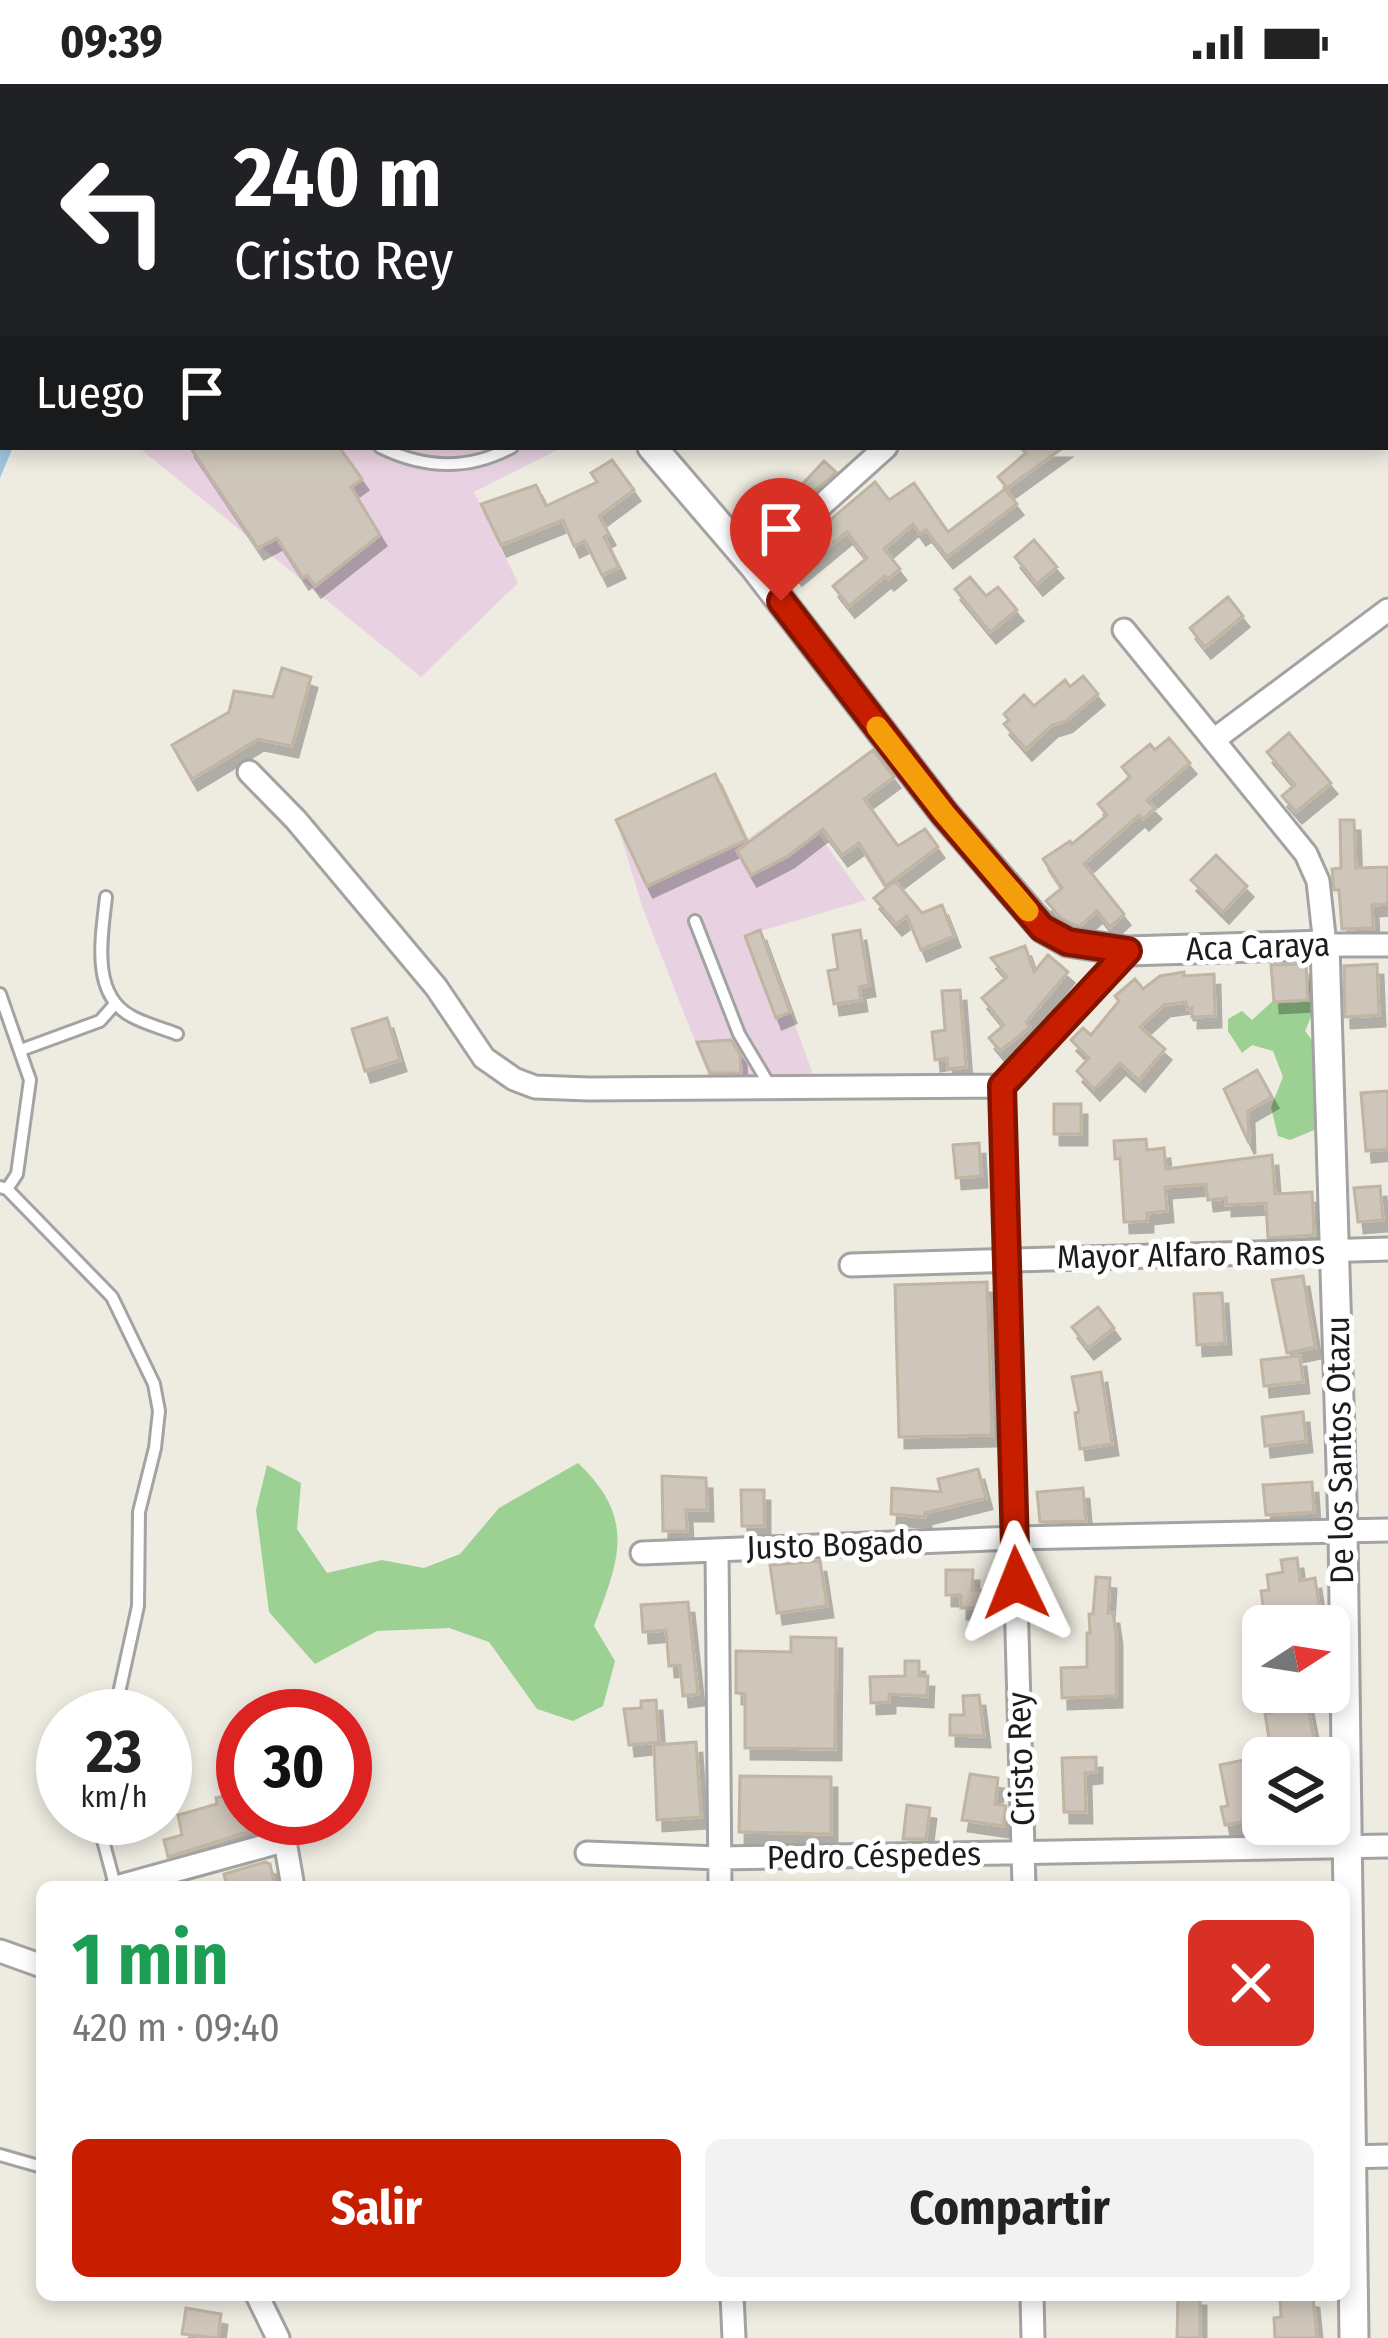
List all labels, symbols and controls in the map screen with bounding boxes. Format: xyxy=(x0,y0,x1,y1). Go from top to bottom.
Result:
text: 09:39 xyxy=(60,15,163,69)
text: 240 m xyxy=(234,127,442,228)
icon: left xyxy=(36,132,192,288)
text: Cristo Rey xyxy=(234,229,453,293)
icon: arrive xyxy=(169,360,235,426)
text: Luego xyxy=(36,366,145,420)
pin xyxy=(730,478,832,601)
icon: arrive xyxy=(748,496,814,562)
street label: Aca Caraya xyxy=(1185,924,1331,970)
street label: Mayor Alfaro Ramos xyxy=(1056,1233,1326,1277)
street label: De los Santos Otazu xyxy=(1318,1316,1362,1584)
position arrow xyxy=(953,1520,1079,1646)
street label: Justo Bogado xyxy=(746,1522,924,1568)
north arrow xyxy=(1242,1605,1350,1713)
map controls xyxy=(1242,1605,1350,1845)
speed limit sign: 30 xyxy=(216,1689,372,1845)
street label: Cristo Rey xyxy=(999,1691,1043,1827)
text: 23 xyxy=(86,1716,142,1788)
button: layers xyxy=(1242,1737,1350,1845)
text: km/h xyxy=(81,1779,147,1815)
street label: Pedro Céspedes xyxy=(766,1834,982,1878)
text: 1 min xyxy=(72,1917,229,2003)
button: close xyxy=(1188,1920,1314,2046)
text: 420 m · 09:40 xyxy=(72,2005,280,2051)
button: Salir xyxy=(72,2139,681,2277)
button: Compartir xyxy=(705,2139,1314,2277)

